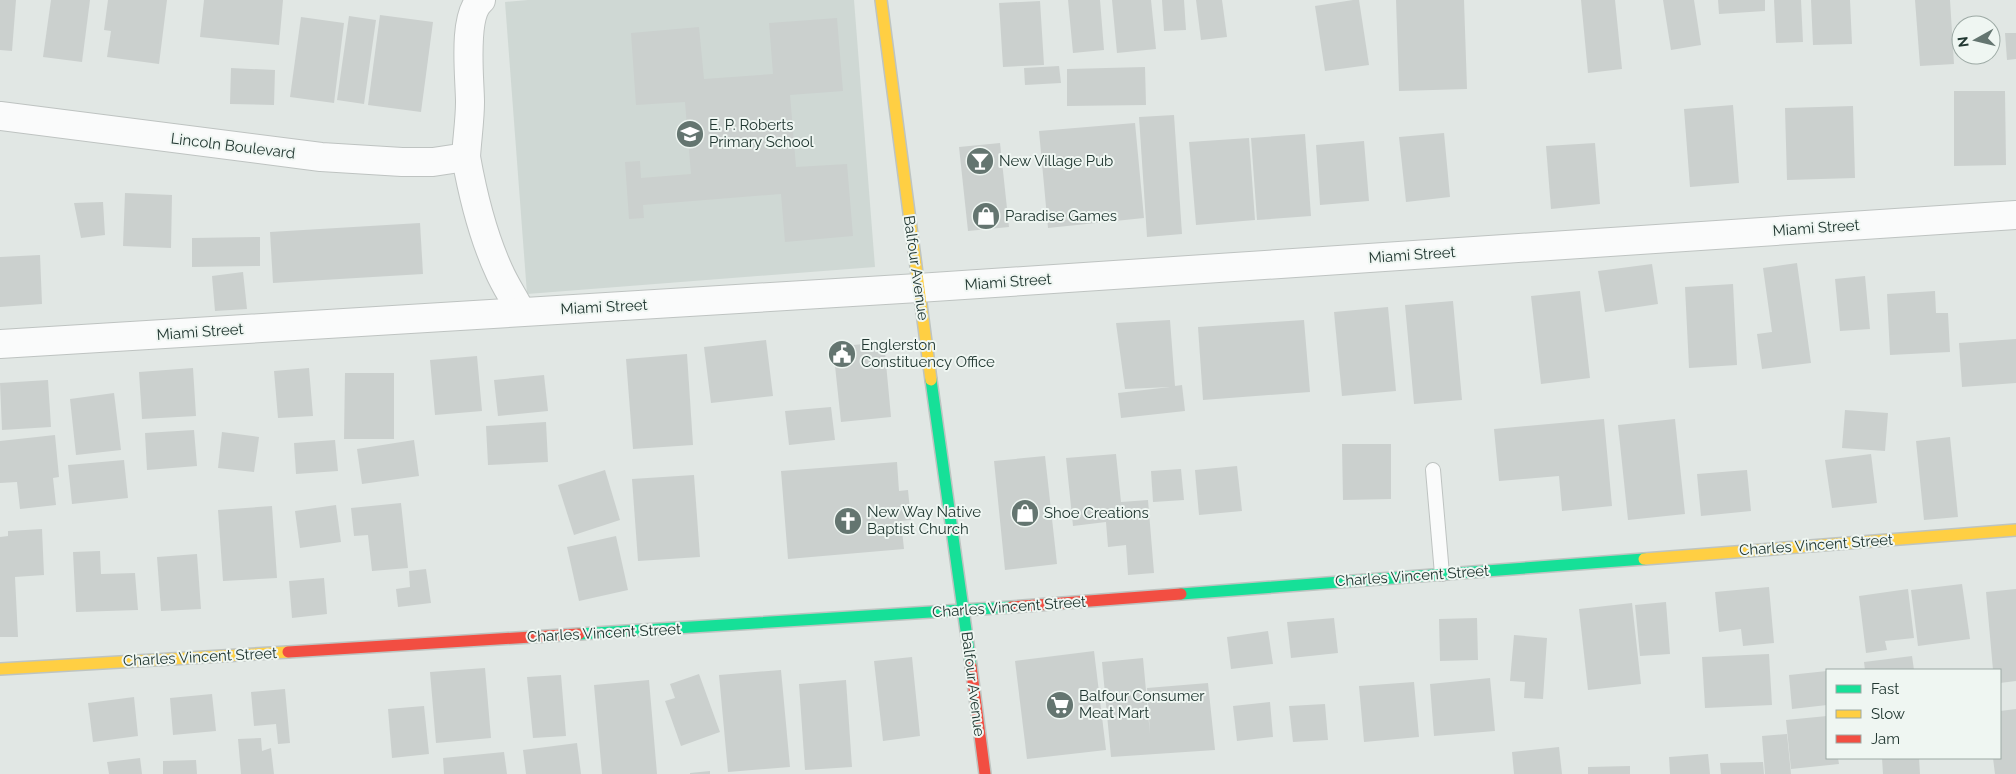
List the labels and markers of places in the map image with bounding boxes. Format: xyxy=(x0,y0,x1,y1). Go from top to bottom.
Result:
place label: E. P. Roberts Primary School xyxy=(709,116,815,151)
school or university icon: E. P. Roberts Primary School xyxy=(675,119,705,149)
bar icon: New Village Pub xyxy=(965,146,995,176)
place label: New Village Pub xyxy=(999,152,1113,170)
shop icon: Paradise Games xyxy=(971,201,1001,231)
place label: Paradise Games xyxy=(1005,207,1117,225)
place label: Englerston Constituency Office xyxy=(861,336,995,371)
public building icon: Englerston Constituency Office xyxy=(827,339,857,369)
shop icon: Shoe Creations xyxy=(1010,498,1040,528)
place label: New Way Native Baptist Church xyxy=(867,503,981,538)
place label: Shoe Creations xyxy=(1044,504,1149,522)
church icon: New Way Native Baptist Church xyxy=(833,506,863,536)
place label: Balfour Consumer Meat Mart xyxy=(1079,687,1205,722)
supermarket icon: Balfour Consumer Meat Mart xyxy=(1045,690,1075,720)

